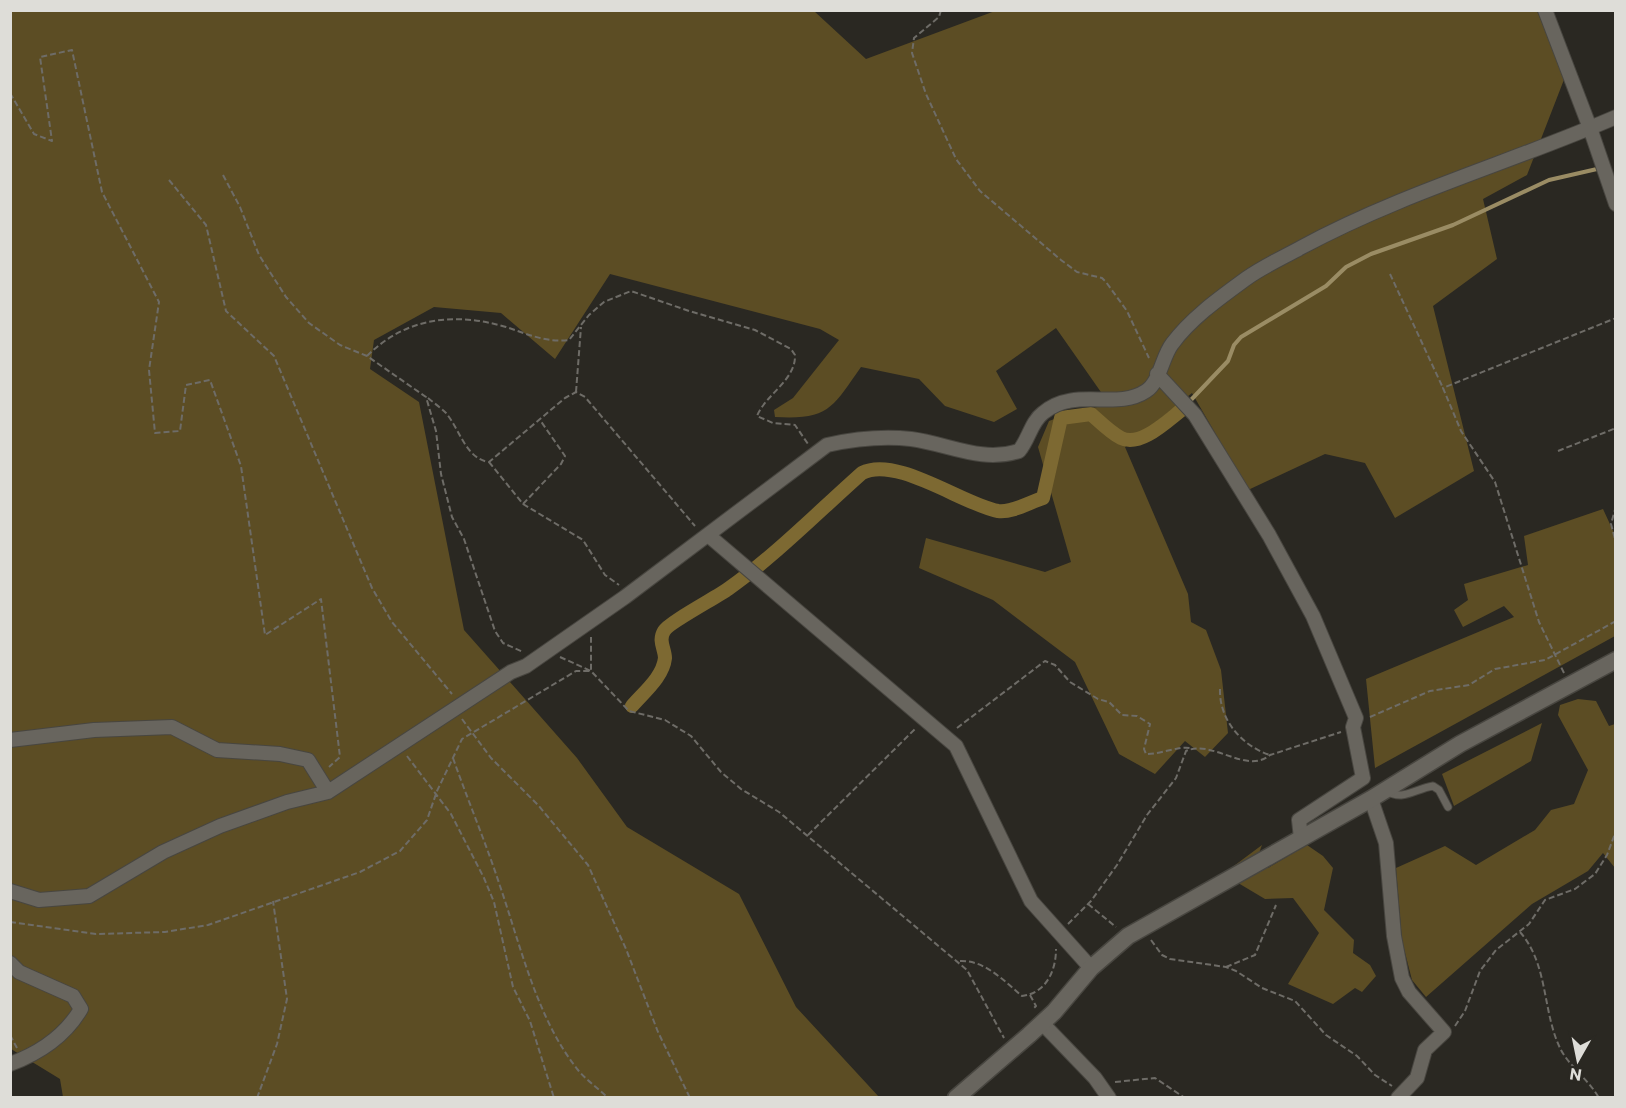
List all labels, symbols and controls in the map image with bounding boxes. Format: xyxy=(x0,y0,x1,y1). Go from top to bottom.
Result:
north arrow xyxy=(1548,1030,1608,1090)
text: N xyxy=(1568,1065,1583,1086)

